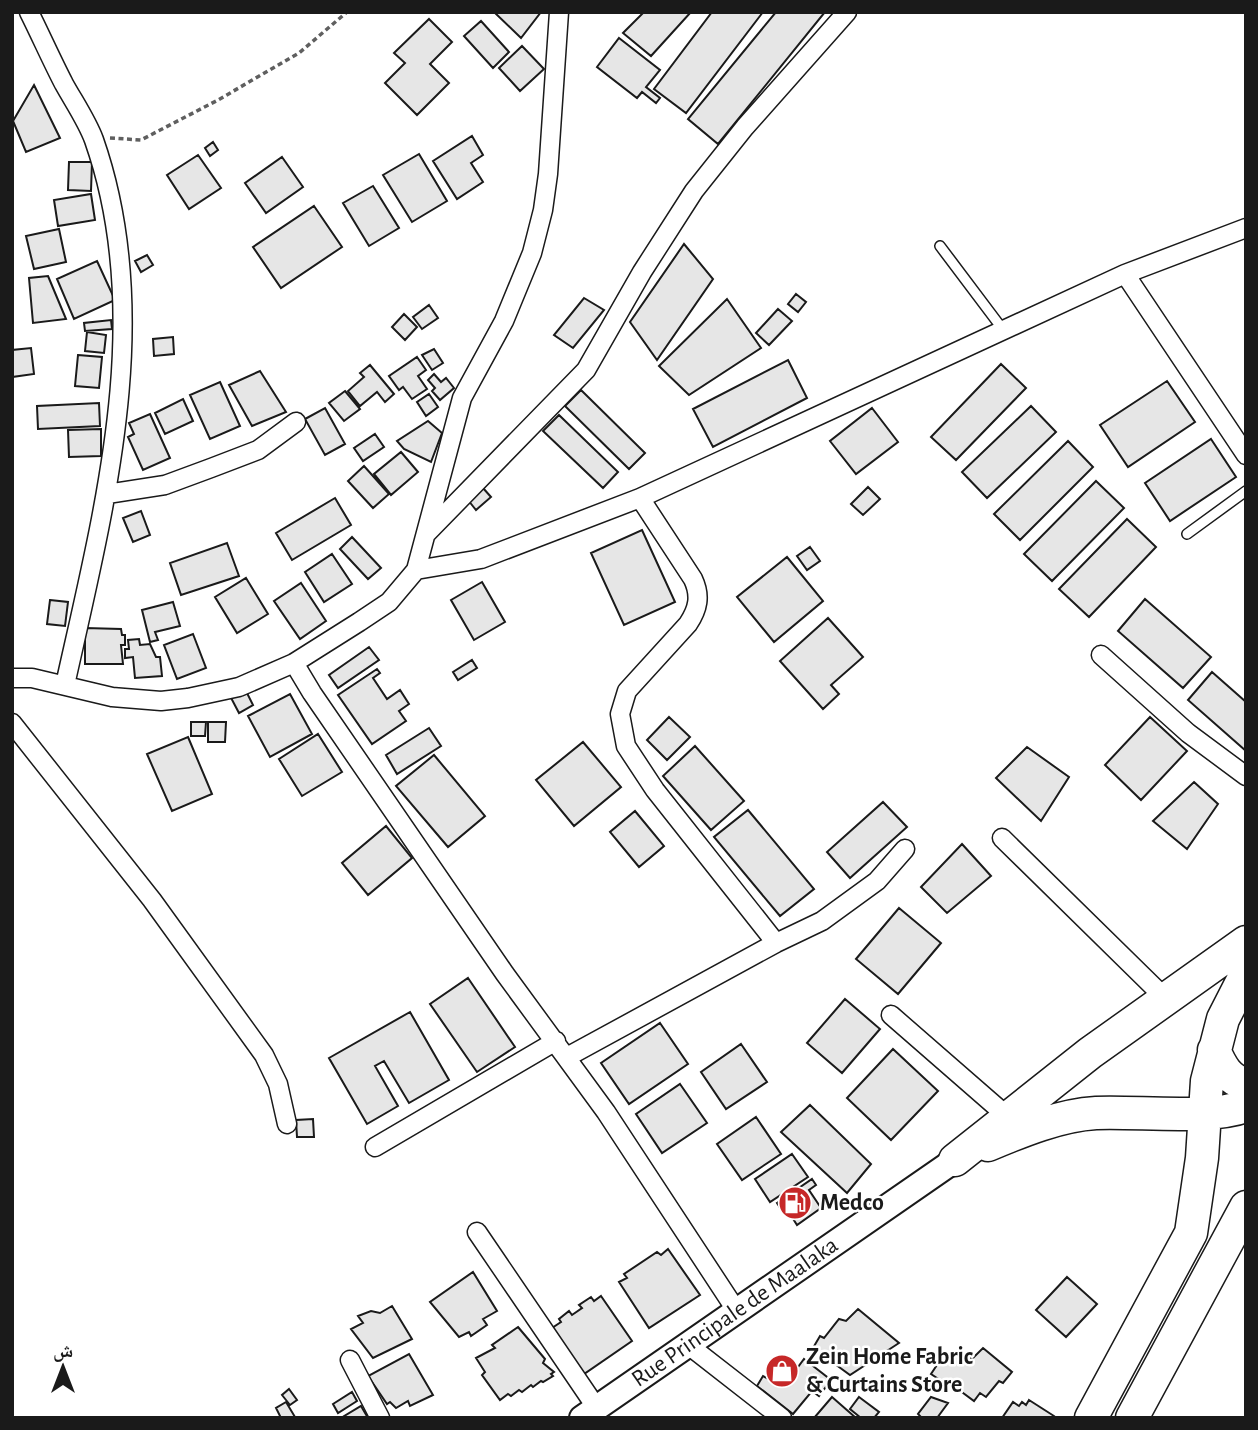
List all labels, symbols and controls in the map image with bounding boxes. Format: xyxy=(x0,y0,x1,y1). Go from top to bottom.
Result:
fuel station icon: Medco xyxy=(776,1184,814,1222)
place label: Medco xyxy=(820,1191,884,1215)
street label: Rue Principale de Maalaka xyxy=(628,1233,842,1392)
north arrow xyxy=(28,1332,98,1402)
text: ش xyxy=(53,1342,73,1362)
place label: Zein Home Fabric & Curtains Store xyxy=(806,1345,973,1397)
shop icon: Zein Home Fabric & Curtains Store xyxy=(763,1352,801,1390)

